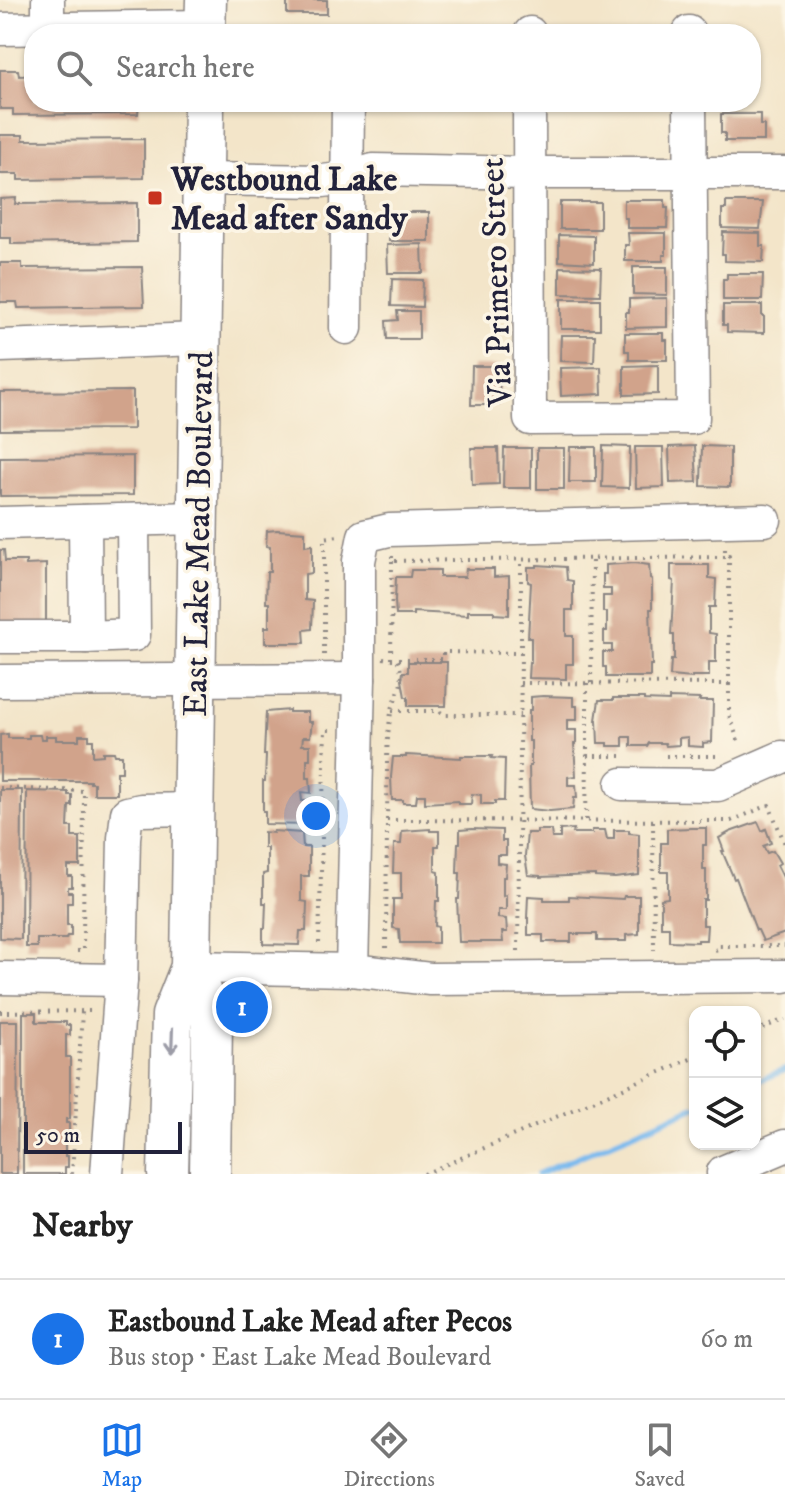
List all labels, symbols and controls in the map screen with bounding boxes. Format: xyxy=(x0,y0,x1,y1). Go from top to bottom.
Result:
search box xyxy=(24,24,761,112)
icon: search xyxy=(52,46,96,90)
text: Search here xyxy=(116,50,255,87)
street label: Via Primero Street xyxy=(472,157,522,408)
place label: Westbound Lake Mead after Sandy xyxy=(170,159,408,240)
marker: Westbound Lake Mead after Sandy xyxy=(146,189,164,207)
street label: East Lake Mead Boulevard xyxy=(175,351,223,717)
your location xyxy=(296,796,336,836)
pin: 1 xyxy=(216,977,268,1037)
map controls xyxy=(689,1006,761,1150)
button: locate xyxy=(689,1006,761,1078)
one-way arrow xyxy=(164,1027,179,1054)
button: layers xyxy=(689,1078,761,1150)
scale bar xyxy=(24,1118,182,1154)
text: 50 m xyxy=(36,1122,80,1149)
text: Nearby xyxy=(32,1205,133,1247)
text: Eastbound Lake Mead after Pecos xyxy=(108,1304,512,1341)
text: 1 xyxy=(53,1323,63,1356)
text: 60 m xyxy=(700,1323,753,1356)
text: Bus stop · East Lake Mead Boulevard xyxy=(108,1341,491,1374)
tab: Map xyxy=(100,1418,144,1493)
tab: Directions xyxy=(344,1418,435,1493)
tab: Saved xyxy=(635,1418,685,1493)

